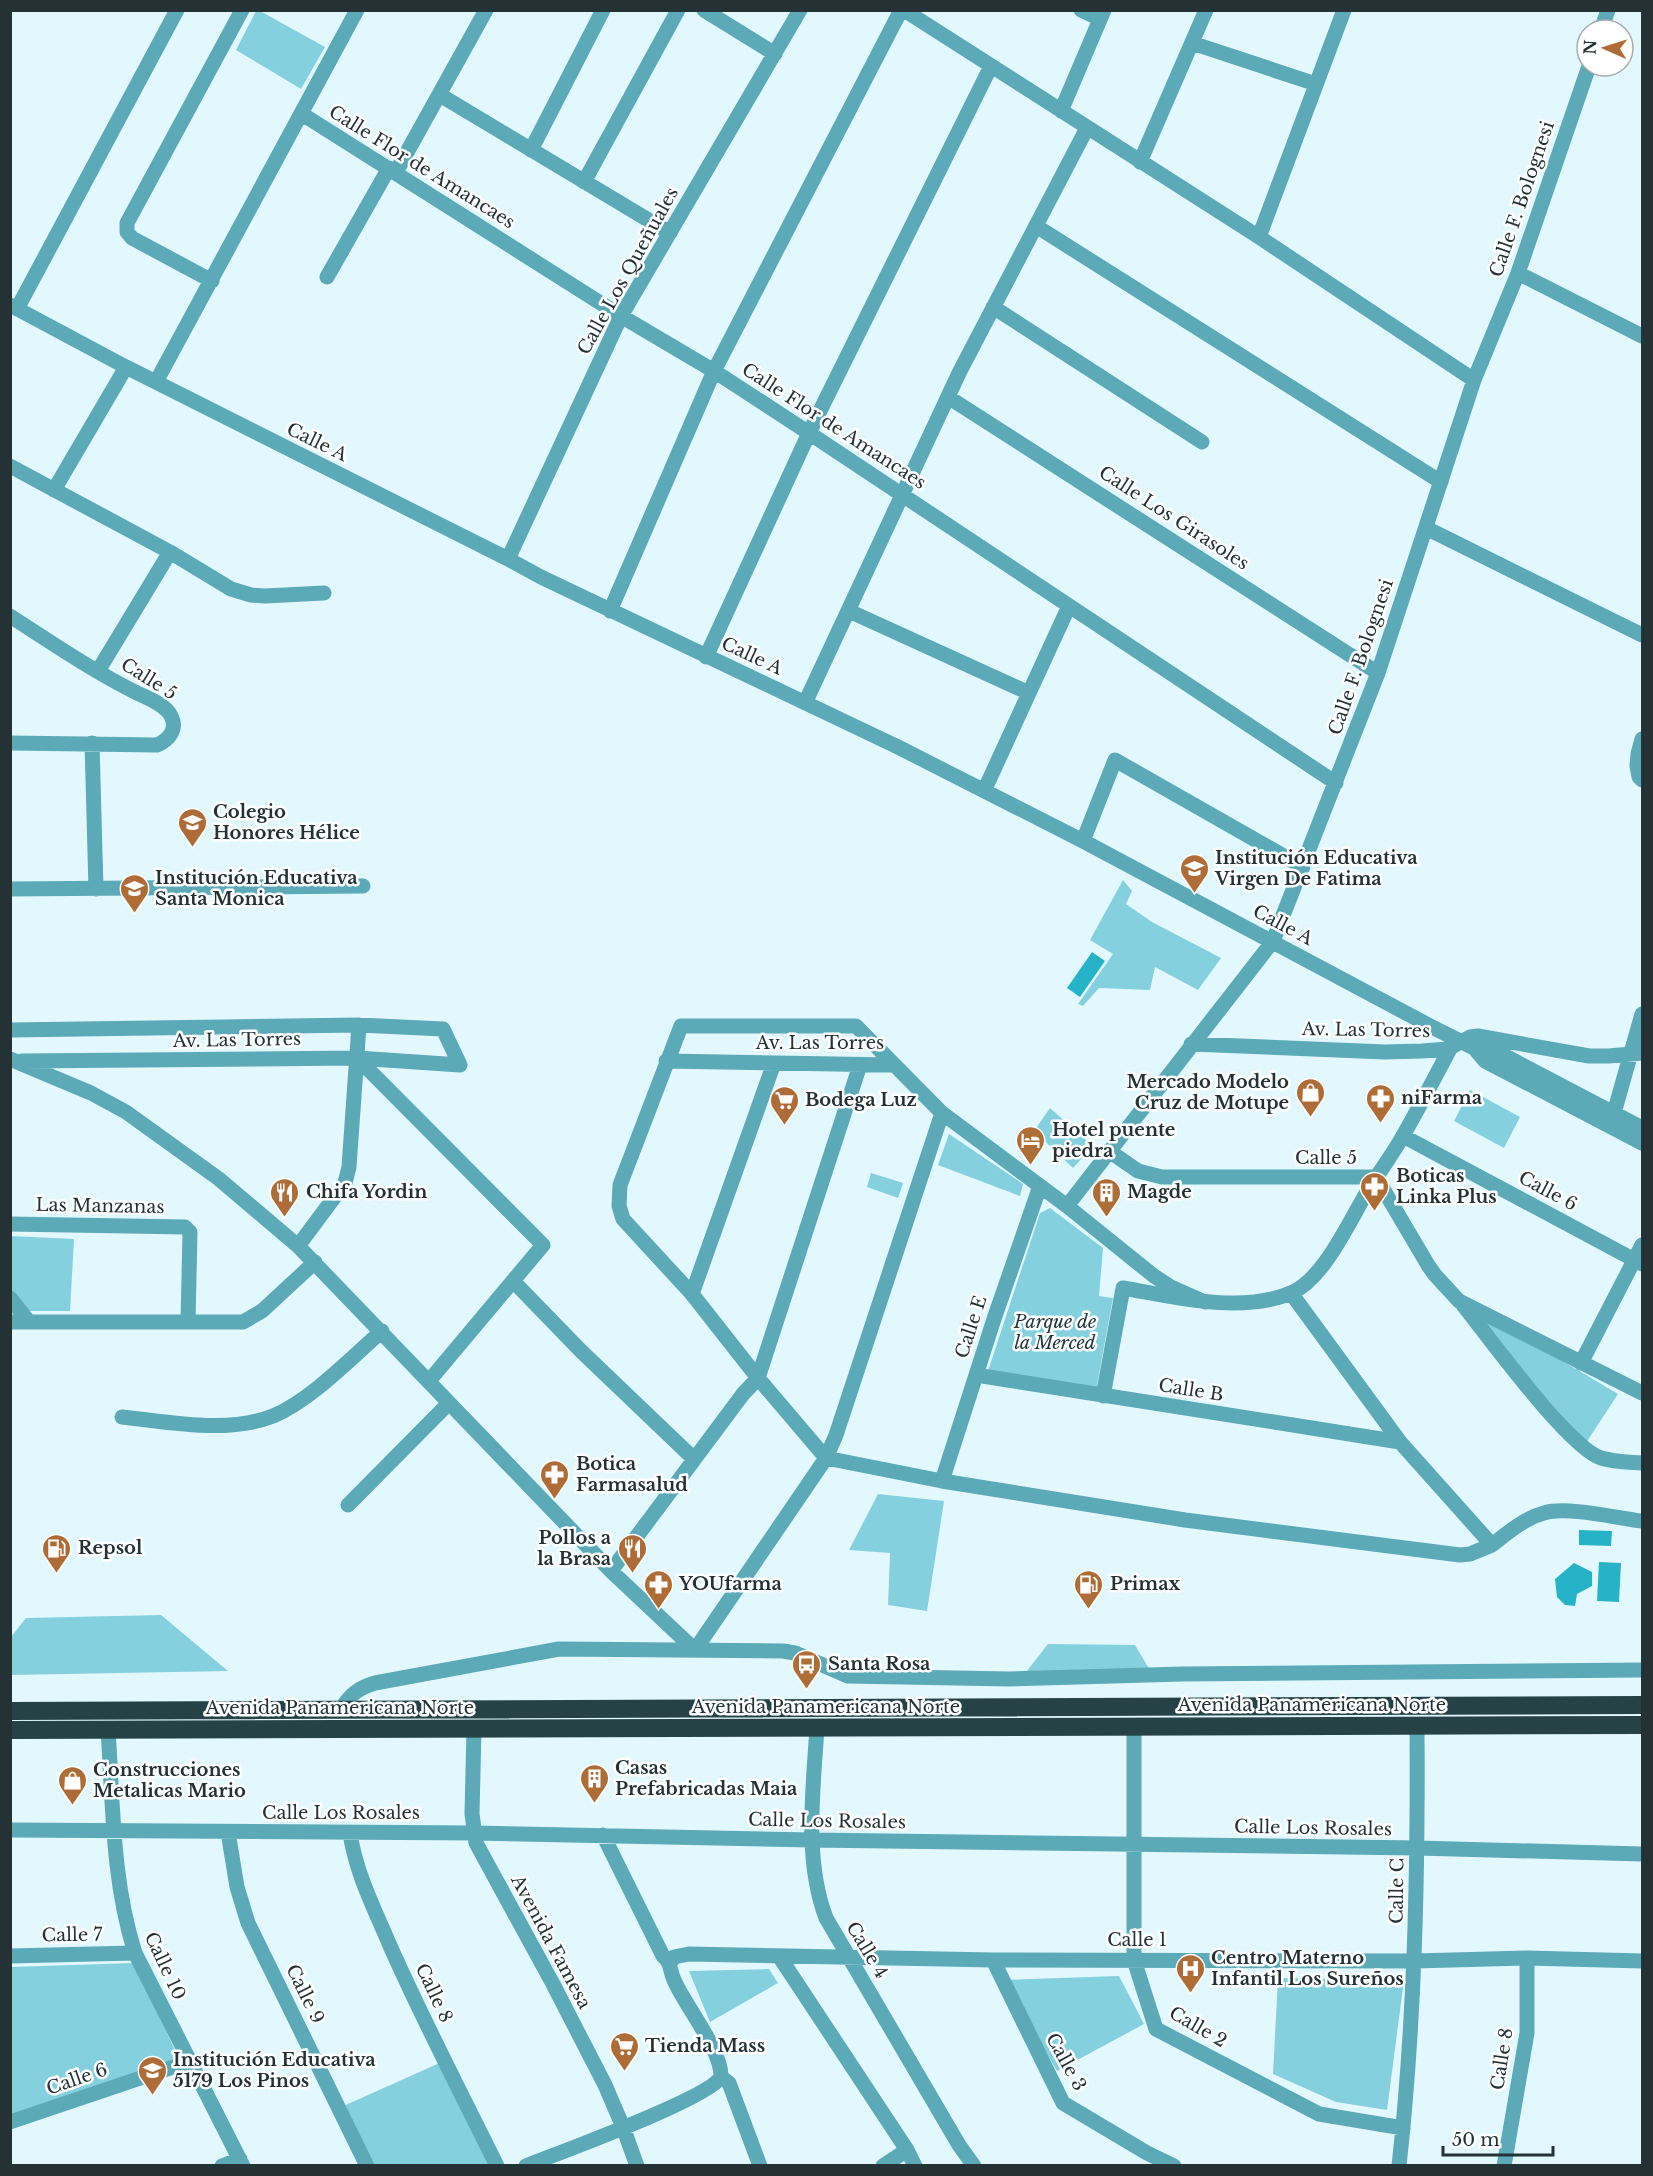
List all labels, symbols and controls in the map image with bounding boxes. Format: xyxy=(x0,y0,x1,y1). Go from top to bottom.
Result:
north arrow xyxy=(1575,18,1635,78)
text: N xyxy=(1580,39,1600,55)
street label: Calle Flor de Amancaes xyxy=(325,101,519,233)
street label: Calle F. Bolognesi xyxy=(1485,118,1559,280)
street label: Calle Los Queñuales xyxy=(573,183,683,359)
street label: Calle Flor de Amancaes xyxy=(738,358,930,494)
street label: Calle A xyxy=(283,418,352,467)
street label: Calle Los Girasoles xyxy=(1095,461,1253,575)
street label: Calle F. Bolognesi xyxy=(1324,576,1398,738)
street label: Calle A xyxy=(718,632,787,680)
street label: Calle 5 xyxy=(117,653,181,705)
place label: Colegio Honores Hélice xyxy=(213,801,360,844)
school or university icon: Colegio Honores Hélice xyxy=(176,806,208,848)
place label: Institución Educativa Virgen De Fatima xyxy=(1214,847,1418,890)
school or university icon: Institución Educativa Virgen De Fatima xyxy=(1178,852,1210,894)
place label: Institución Educativa Santa Monica xyxy=(155,867,358,910)
school or university icon: Institución Educativa Santa Monica xyxy=(118,872,150,914)
street label: Calle A xyxy=(1249,900,1318,950)
street label: Av. Las Torres xyxy=(1301,1018,1430,1042)
street label: Av. Las Torres xyxy=(172,1028,301,1052)
street label: Av. Las Torres xyxy=(755,1032,884,1054)
place label: Mercado Modelo Cruz de Motupe xyxy=(1126,1071,1289,1114)
shop icon: Mercado Modelo Cruz de Motupe xyxy=(1294,1076,1326,1118)
pharmacy icon: niFarma xyxy=(1364,1082,1396,1124)
supermarket icon: Bodega Luz xyxy=(768,1084,800,1126)
place label: niFarma xyxy=(1401,1087,1483,1109)
place label: Bodega Luz xyxy=(805,1089,917,1111)
place label: Hotel puente piedra xyxy=(1052,1119,1175,1162)
hotel icon: Hotel puente piedra xyxy=(1015,1124,1047,1166)
street label: Calle 5 xyxy=(1295,1147,1357,1169)
place label: Boticas Linka Plus xyxy=(1396,1165,1497,1208)
street label: Calle 6 xyxy=(1515,1166,1581,1216)
pharmacy icon: Boticas Linka Plus xyxy=(1359,1170,1391,1212)
restaurant icon: Chifa Yordin xyxy=(269,1176,301,1218)
building icon: Magde xyxy=(1090,1176,1122,1218)
place label: Chifa Yordin xyxy=(306,1181,427,1203)
place label: Magde xyxy=(1127,1181,1192,1203)
street label: Las Manzanas xyxy=(35,1194,165,1218)
street label: Calle E xyxy=(951,1293,991,1361)
park label: Parque de la Merced xyxy=(1013,1311,1096,1354)
street label: Calle B xyxy=(1157,1374,1225,1406)
place label: Botica Farmasalud xyxy=(576,1453,688,1496)
pharmacy icon: Botica Farmasalud xyxy=(539,1458,571,1500)
place label: Pollos a la Brasa xyxy=(537,1527,612,1570)
fuel station icon: Repsol xyxy=(41,1532,73,1574)
restaurant icon: Pollos a la Brasa xyxy=(616,1532,648,1574)
place label: Repsol xyxy=(78,1537,143,1559)
pharmacy icon: YOUfarma xyxy=(642,1568,674,1610)
fuel station icon: Primax xyxy=(1073,1568,1105,1610)
place label: YOUfarma xyxy=(678,1573,783,1595)
place label: Primax xyxy=(1110,1573,1181,1595)
bus stop icon: Santa Rosa xyxy=(791,1648,823,1690)
place label: Santa Rosa xyxy=(828,1653,931,1675)
street label: Avenida Panamericana Norte xyxy=(1177,1694,1446,1716)
street label: Avenida Panamericana Norte xyxy=(691,1696,960,1718)
street label: Avenida Panamericana Norte xyxy=(205,1697,474,1719)
place label: Casas Prefabricadas Maia xyxy=(615,1757,798,1800)
place label: Construcciones Metalicas Mario xyxy=(93,1759,246,1802)
building icon: Casas Prefabricadas Maia xyxy=(578,1762,610,1804)
shop icon: Construcciones Metalicas Mario xyxy=(56,1764,88,1806)
street label: Calle Los Rosales xyxy=(262,1802,420,1824)
street label: Calle Los Rosales xyxy=(748,1809,906,1833)
street label: Calle Los Rosales xyxy=(1234,1816,1392,1840)
street label: Calle C xyxy=(1385,1858,1409,1924)
street label: Avenida Famesa xyxy=(506,1870,596,2013)
street label: Calle 4 xyxy=(842,1918,892,1982)
street label: Calle 7 xyxy=(42,1923,103,1947)
street label: Calle 10 xyxy=(140,1929,190,2003)
street label: Calle 1 xyxy=(1107,1929,1167,1951)
place label: Centro Materno Infantil Los Sureños xyxy=(1211,1947,1404,1990)
hospital icon: Centro Materno Infantil Los Sureños xyxy=(1174,1952,1206,1994)
street label: Calle 8 xyxy=(411,1960,457,2026)
street label: Calle 9 xyxy=(281,1961,329,2027)
street label: Calle 2 xyxy=(1165,2002,1231,2052)
street label: Calle 8 xyxy=(1486,2026,1518,2092)
street label: Calle 3 xyxy=(1041,2029,1091,2095)
supermarket icon: Tienda Mass xyxy=(608,2030,640,2072)
place label: Tienda Mass xyxy=(645,2035,765,2057)
place label: Institución Educativa 5179 Los Pinos xyxy=(173,2049,376,2092)
school or university icon: Institución Educativa 5179 Los Pinos xyxy=(136,2054,168,2096)
street label: Calle 6 xyxy=(44,2058,110,2100)
scale bar xyxy=(1443,2119,1552,2157)
text: 50 m xyxy=(1452,2129,1500,2151)

